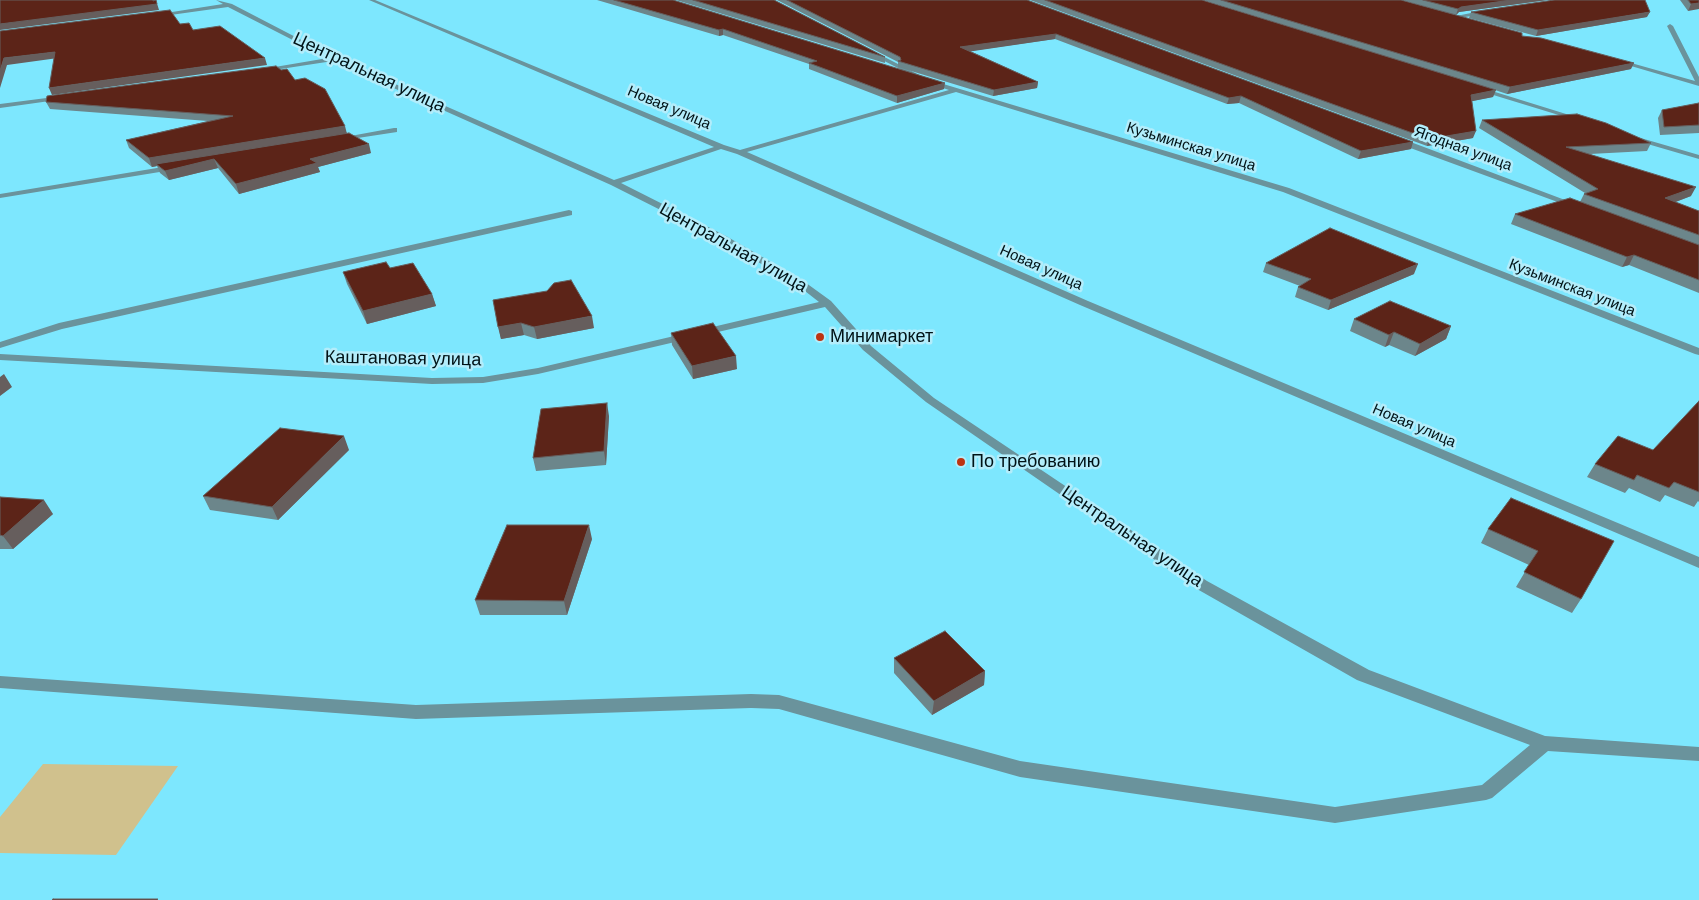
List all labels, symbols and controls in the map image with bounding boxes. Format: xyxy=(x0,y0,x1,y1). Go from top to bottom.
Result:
street label: Центральная улица xyxy=(289,28,449,118)
street label: Новая улица xyxy=(625,82,713,134)
street label: Кузьминская улица xyxy=(1124,119,1258,175)
street label: Ягодная улица xyxy=(1412,123,1514,175)
street label: Центральная улица xyxy=(655,198,811,298)
street label: Новая улица xyxy=(997,242,1085,294)
street label: Кузьминская улица xyxy=(1506,256,1638,320)
place label: Минимаркет xyxy=(830,326,933,348)
marker: Минимаркет xyxy=(814,331,826,343)
street label: Каштановая улица xyxy=(325,347,481,371)
street label: Новая улица xyxy=(1370,400,1458,452)
place label: По требованию xyxy=(971,451,1100,473)
marker: По требованию xyxy=(955,456,967,468)
street label: Центральная улица xyxy=(1057,482,1207,592)

